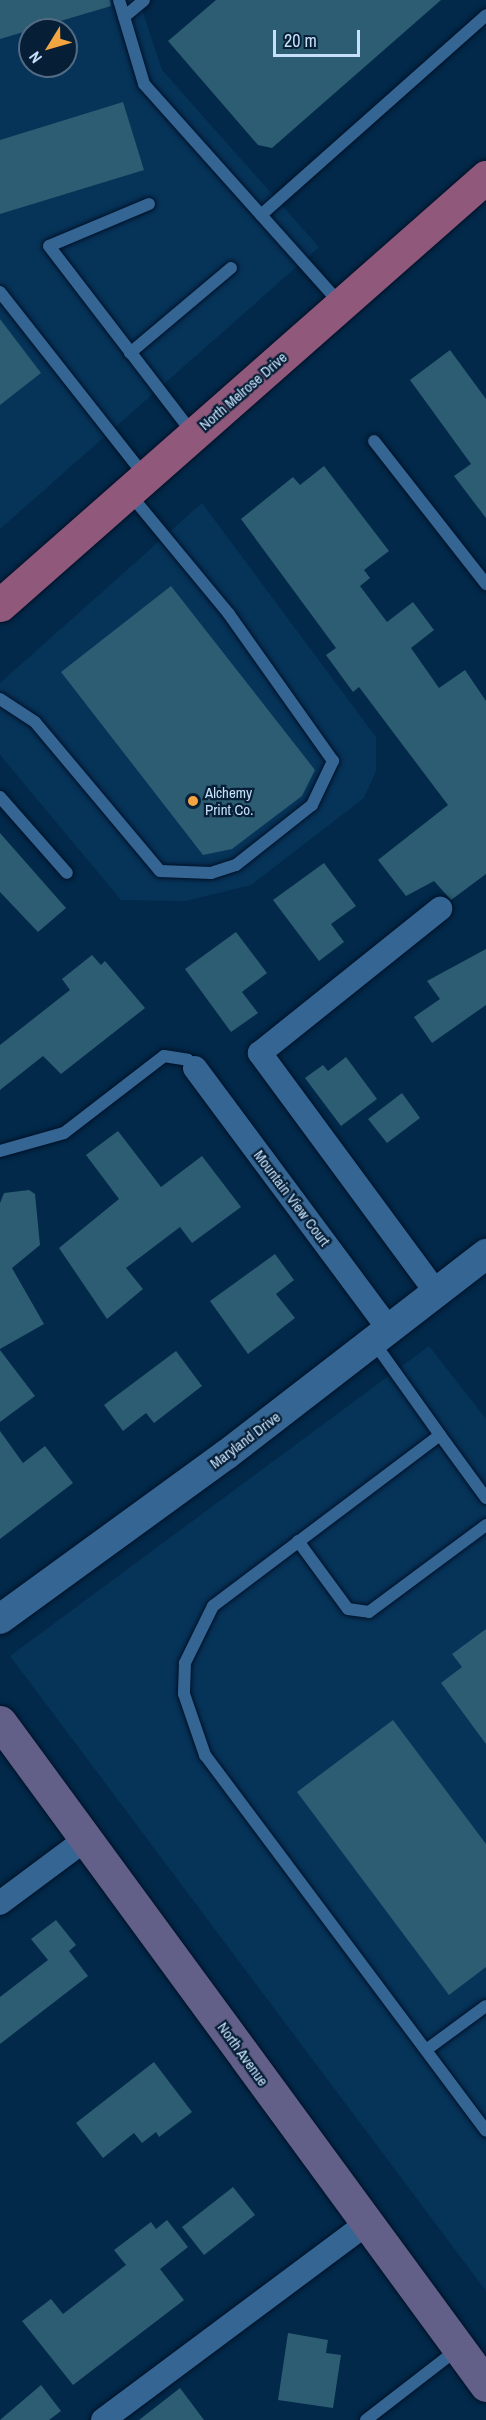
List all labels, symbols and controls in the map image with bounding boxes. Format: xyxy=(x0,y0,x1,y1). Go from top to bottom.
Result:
north arrow xyxy=(18,18,78,78)
scale bar xyxy=(276,18,363,56)
text: 20 m xyxy=(284,28,317,53)
text: N xyxy=(24,47,47,68)
street label: North Melrose Drive xyxy=(196,348,290,434)
place label: Alchemy Print Co. xyxy=(205,783,254,818)
marker: Alchemy Print Co. xyxy=(186,794,200,808)
street label: Mountain View Court xyxy=(250,1147,334,1249)
street label: Maryland Drive xyxy=(206,1408,284,1472)
street label: North Avenue xyxy=(214,2018,272,2090)

